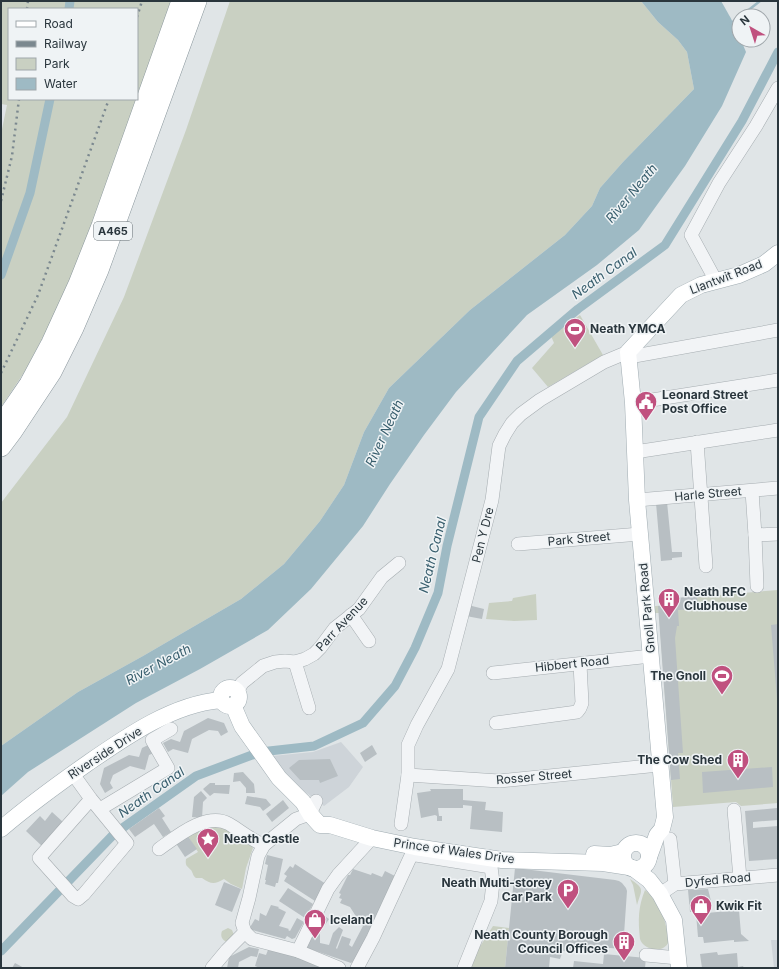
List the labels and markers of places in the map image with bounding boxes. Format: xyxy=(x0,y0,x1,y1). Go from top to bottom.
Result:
sports icon: Neath YMCA xyxy=(562,316,588,349)
place label: Neath YMCA xyxy=(590,321,666,336)
place label: Leonard Street Post Office xyxy=(662,387,749,416)
public building icon: Leonard Street Post Office xyxy=(633,389,659,422)
place label: Neath RFC Clubhouse xyxy=(684,584,747,613)
building icon: Neath RFC Clubhouse xyxy=(656,586,682,619)
sports icon: The Gnoll xyxy=(709,663,735,696)
place label: The Gnoll xyxy=(650,668,706,683)
building icon: The Cow Shed xyxy=(725,747,751,780)
place label: The Cow Shed xyxy=(637,752,722,767)
place icon: Neath Castle xyxy=(195,826,221,859)
place label: Neath Castle xyxy=(224,831,300,846)
place label: Neath Multi-storey Car Park xyxy=(441,875,553,904)
parking icon: Neath Multi-storey Car Park xyxy=(555,877,581,910)
shop icon: Kwik Fit xyxy=(688,893,714,926)
place label: Kwik Fit xyxy=(716,898,762,913)
shop icon: Iceland xyxy=(302,907,328,940)
place label: Iceland xyxy=(330,912,373,927)
place label: Neath County Borough Council Offices xyxy=(474,927,608,956)
building icon: Neath County Borough Council Offices xyxy=(611,929,637,962)

